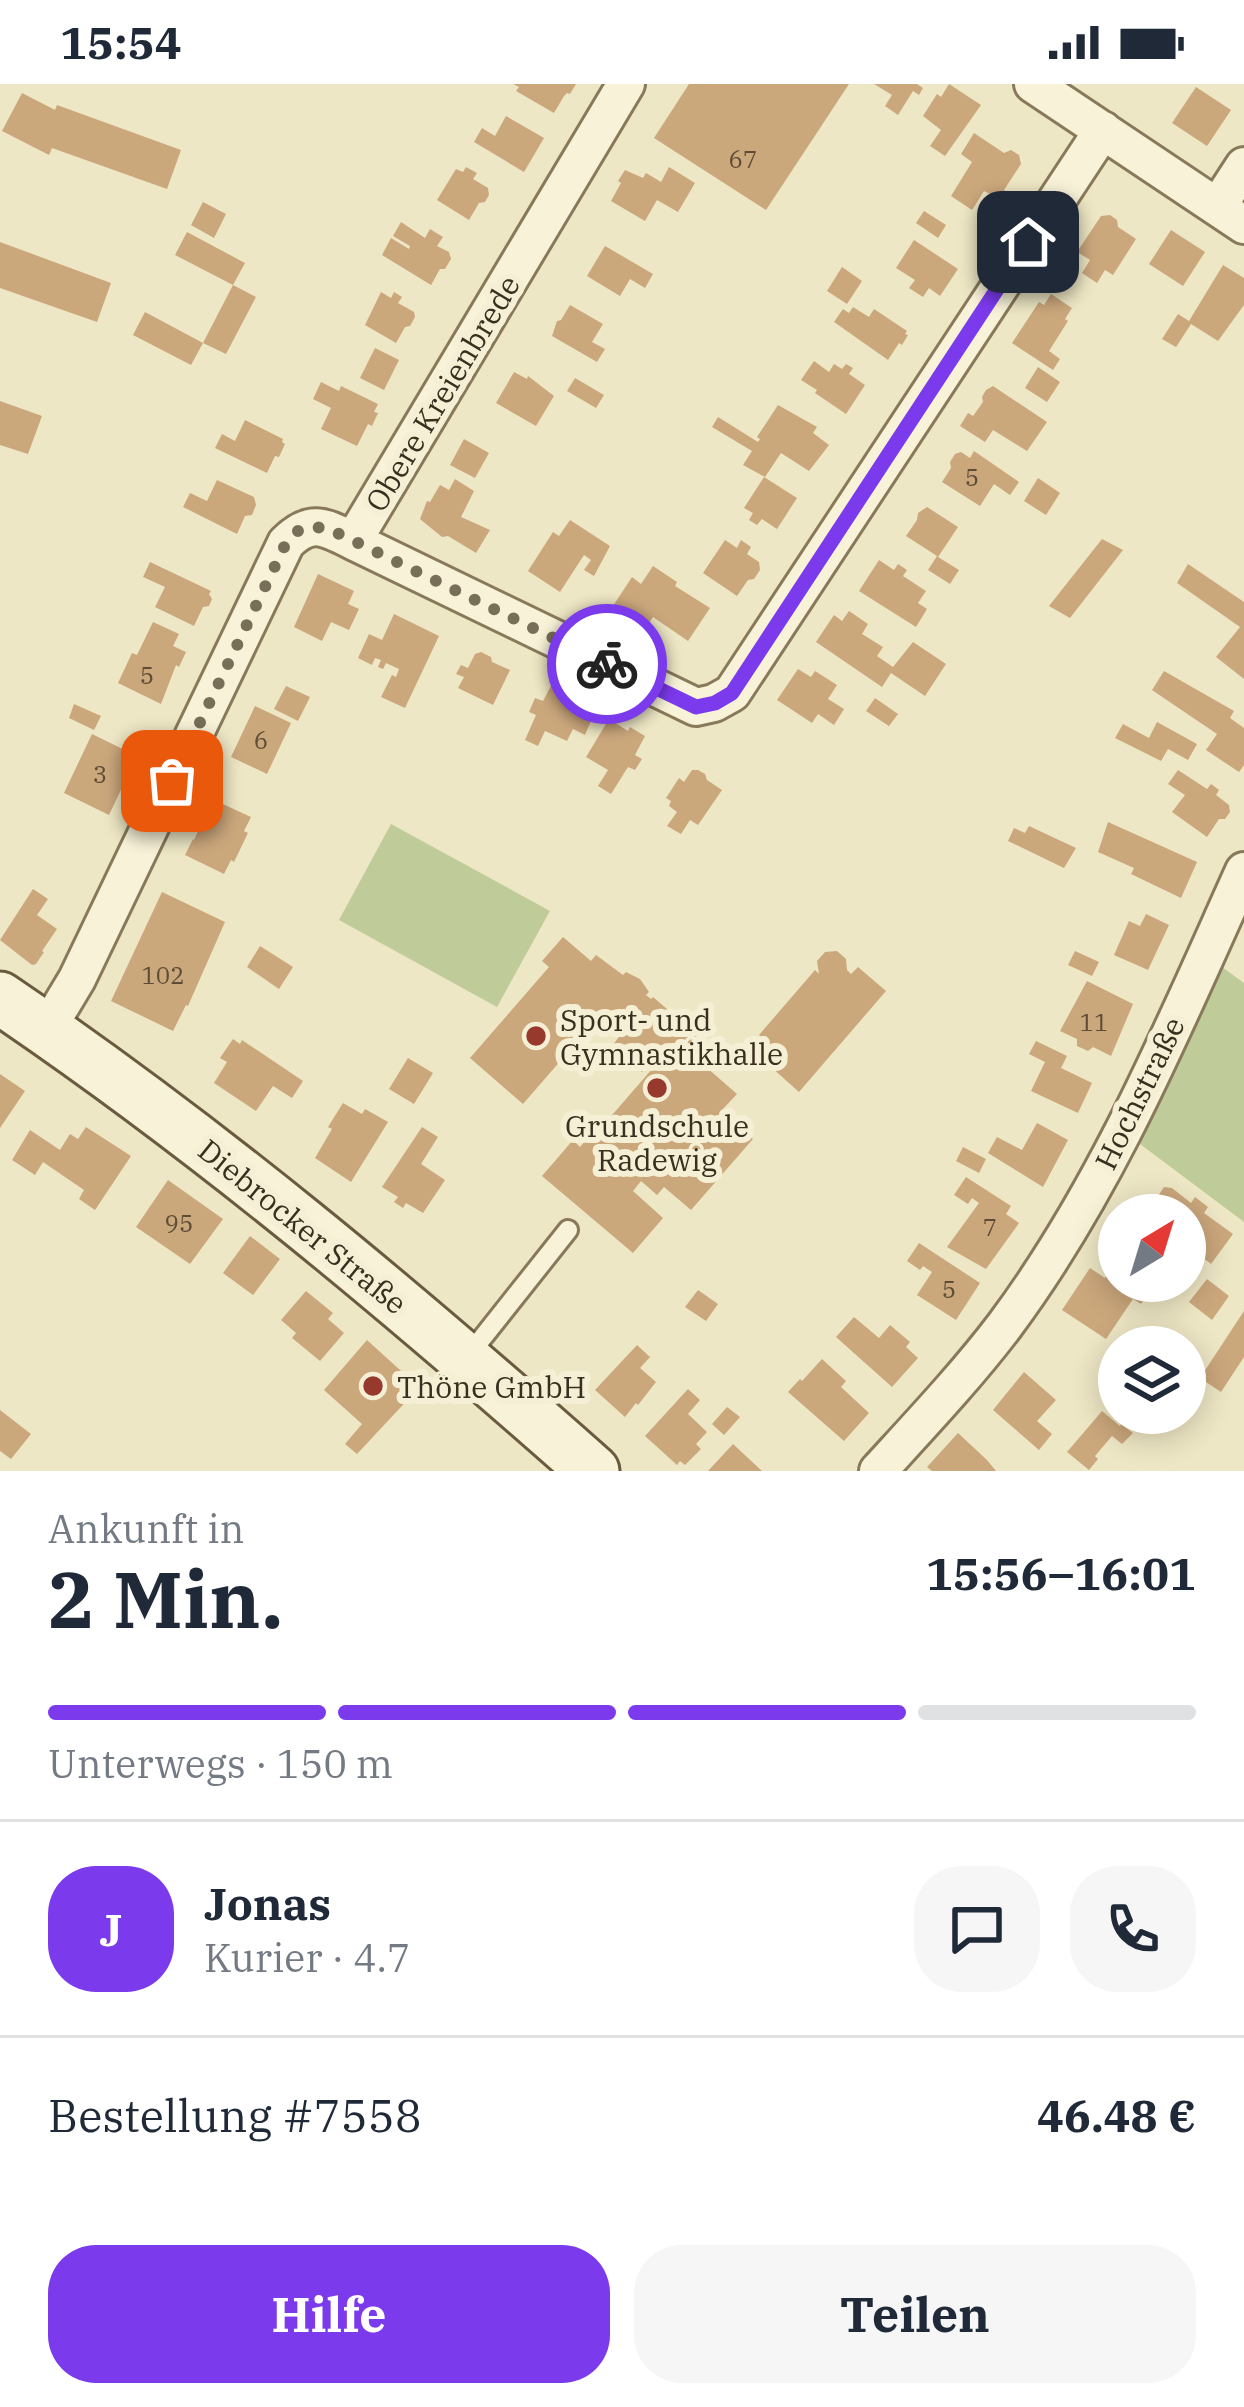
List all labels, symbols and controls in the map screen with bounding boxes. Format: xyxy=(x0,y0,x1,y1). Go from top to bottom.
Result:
text: 15:54 xyxy=(60,13,182,71)
house number: 67 xyxy=(729,143,757,175)
pin xyxy=(977,191,1079,293)
icon: home xyxy=(995,209,1061,275)
street label: Obere Kreienbrede xyxy=(356,268,528,518)
house number: 5 xyxy=(965,461,979,493)
courier xyxy=(547,604,667,724)
icon: bike xyxy=(574,631,640,697)
house number: 5 xyxy=(140,659,154,691)
house number: 6 xyxy=(254,724,268,756)
pin xyxy=(121,730,223,832)
icon: bag xyxy=(139,748,205,814)
house number: 3 xyxy=(93,758,107,790)
house number: 102 xyxy=(141,959,185,991)
place label: Sport- und Gymnastikhalle xyxy=(560,1000,783,1073)
house number: 11 xyxy=(1080,1006,1108,1038)
street label: Hochstraße xyxy=(1085,1010,1193,1176)
marker: Sport- und Gymnastikhalle xyxy=(523,1023,549,1049)
marker: Grundschule Radewig xyxy=(644,1075,670,1101)
place label: Grundschule Radewig xyxy=(565,1106,749,1179)
street label: Diebrocker Straße xyxy=(191,1130,415,1322)
north arrow xyxy=(1098,1194,1206,1302)
map controls xyxy=(1098,1194,1206,1434)
house number: 95 xyxy=(165,1207,193,1239)
house number: 7 xyxy=(983,1211,997,1243)
house number: 5 xyxy=(942,1273,956,1305)
button: layers xyxy=(1098,1326,1206,1434)
place label: Thöne GmbH xyxy=(397,1367,586,1406)
marker: Thöne GmbH xyxy=(360,1373,386,1399)
text: Ankunft in xyxy=(48,1503,244,1554)
text: 15:56–16:01 xyxy=(926,1544,1196,1602)
text: 2 Min. xyxy=(48,1548,283,1649)
text: Unterwegs · 150 m xyxy=(48,1738,393,1789)
button: chat xyxy=(914,1866,1040,1992)
button: phone xyxy=(1070,1866,1196,1992)
text: Jonas xyxy=(204,1874,331,1932)
text: J xyxy=(99,1900,123,1958)
text: Kurier · 4.7 xyxy=(204,1932,410,1983)
text: Bestellung #7558 xyxy=(48,2086,422,2144)
text: 46.48 € xyxy=(1037,2086,1196,2144)
button: Hilfe xyxy=(48,2245,610,2383)
button: Teilen xyxy=(634,2245,1196,2383)

